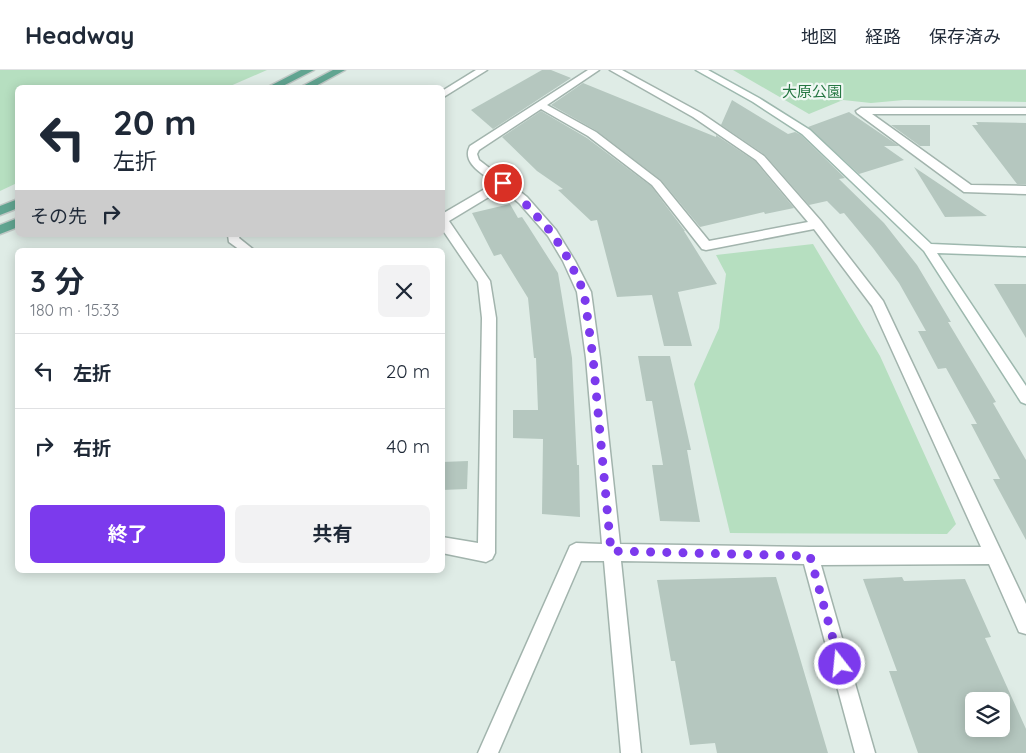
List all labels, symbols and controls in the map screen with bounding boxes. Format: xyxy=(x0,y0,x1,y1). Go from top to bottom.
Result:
text: Headway xyxy=(25,20,134,50)
text: 地図 xyxy=(801,25,837,48)
text: 経路 xyxy=(865,25,901,48)
text: 保存済み xyxy=(929,25,1001,48)
park label: 大原公園 xyxy=(782,82,842,101)
text: 20 m xyxy=(113,100,196,144)
icon: left xyxy=(30,105,95,170)
text: 左折 xyxy=(113,147,157,175)
pin xyxy=(482,162,524,204)
icon: arrive xyxy=(489,169,517,197)
icon: right xyxy=(97,200,125,228)
text: その先 xyxy=(30,204,87,228)
text: 3 分 xyxy=(30,262,85,300)
button: close xyxy=(378,265,430,317)
text: 180 m · 15:33 xyxy=(30,300,119,320)
icon: left xyxy=(30,357,58,385)
text: 20 m xyxy=(386,359,430,383)
text: 左折 xyxy=(73,361,111,385)
icon: right xyxy=(30,432,58,460)
text: 40 m xyxy=(386,434,430,458)
text: 右折 xyxy=(73,436,111,460)
button: 終了 xyxy=(30,505,225,563)
button: 共有 xyxy=(235,505,430,563)
position arrow xyxy=(813,637,865,689)
map controls xyxy=(965,692,1010,737)
button: layers xyxy=(965,692,1010,737)

